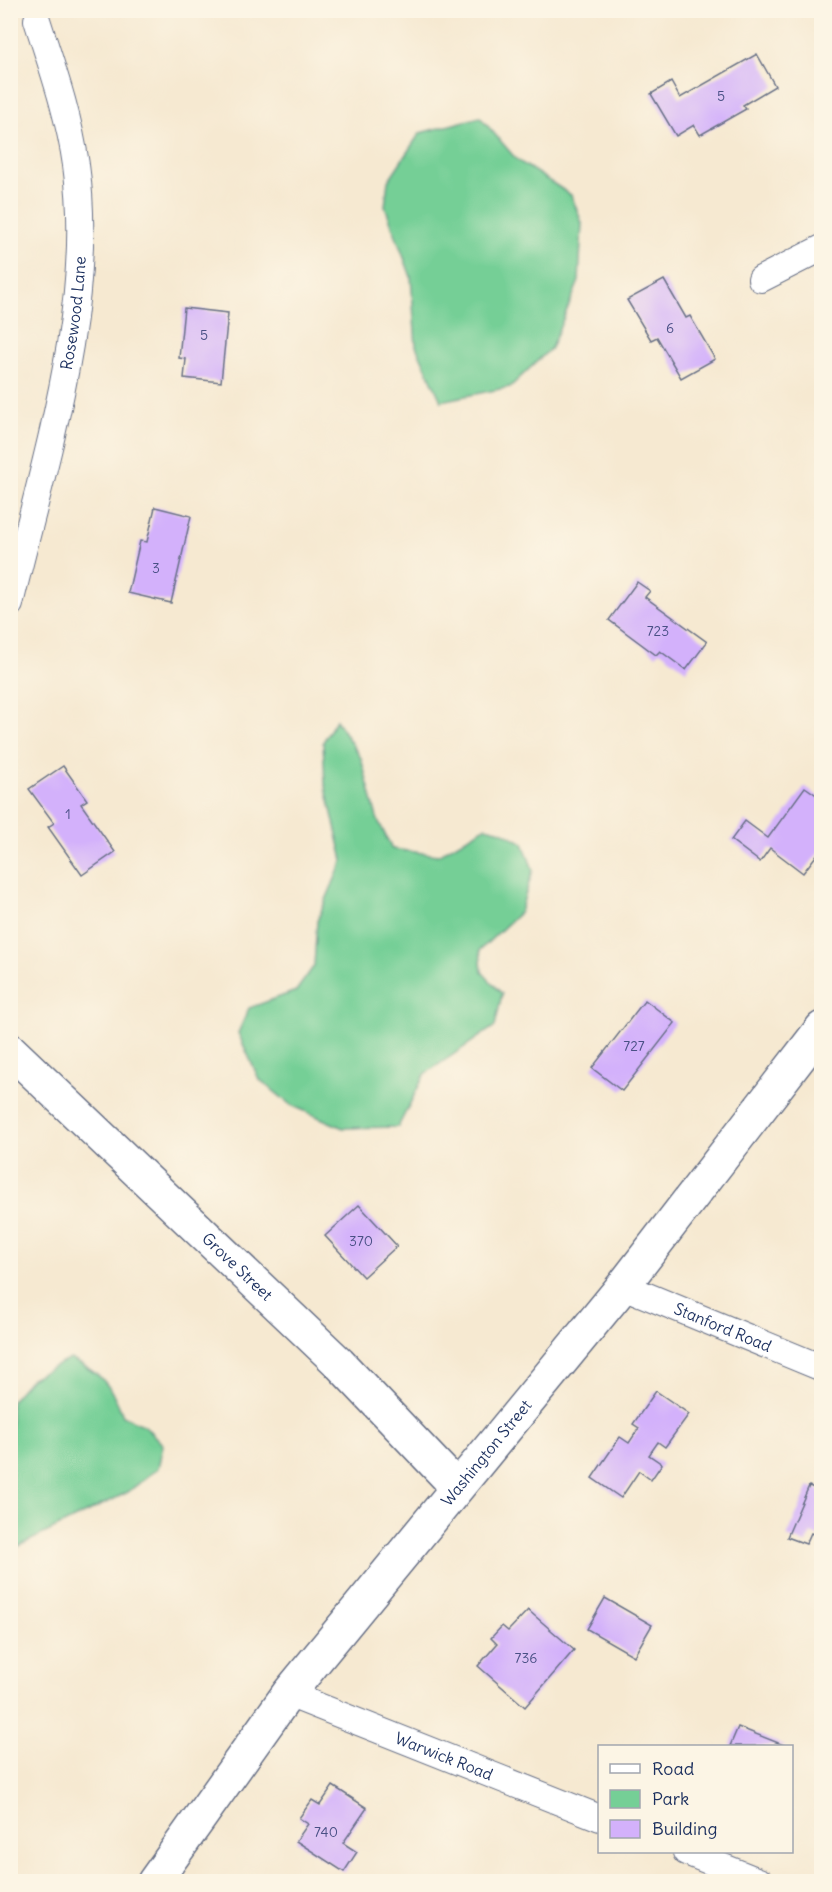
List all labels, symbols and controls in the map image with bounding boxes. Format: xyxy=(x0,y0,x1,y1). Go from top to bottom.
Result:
house number: 5 xyxy=(717,87,725,105)
street label: Rosewood Lane xyxy=(56,256,90,372)
house number: 6 xyxy=(666,319,674,337)
house number: 5 xyxy=(200,326,208,344)
house number: 3 xyxy=(152,559,160,577)
house number: 723 xyxy=(647,622,669,640)
house number: 1 xyxy=(65,805,71,823)
house number: 727 xyxy=(623,1037,645,1055)
street label: Grove Street xyxy=(198,1228,277,1305)
house number: 370 xyxy=(349,1232,373,1250)
street label: Stanford Road xyxy=(671,1298,775,1356)
street label: Washington Street xyxy=(437,1395,536,1510)
house number: 736 xyxy=(515,1649,537,1667)
street label: Warwick Road xyxy=(392,1728,496,1784)
legend xyxy=(598,1745,793,1853)
text: Road xyxy=(652,1757,695,1780)
text: Park xyxy=(652,1787,689,1810)
text: Building xyxy=(652,1817,717,1840)
house number: 740 xyxy=(314,1823,338,1841)

